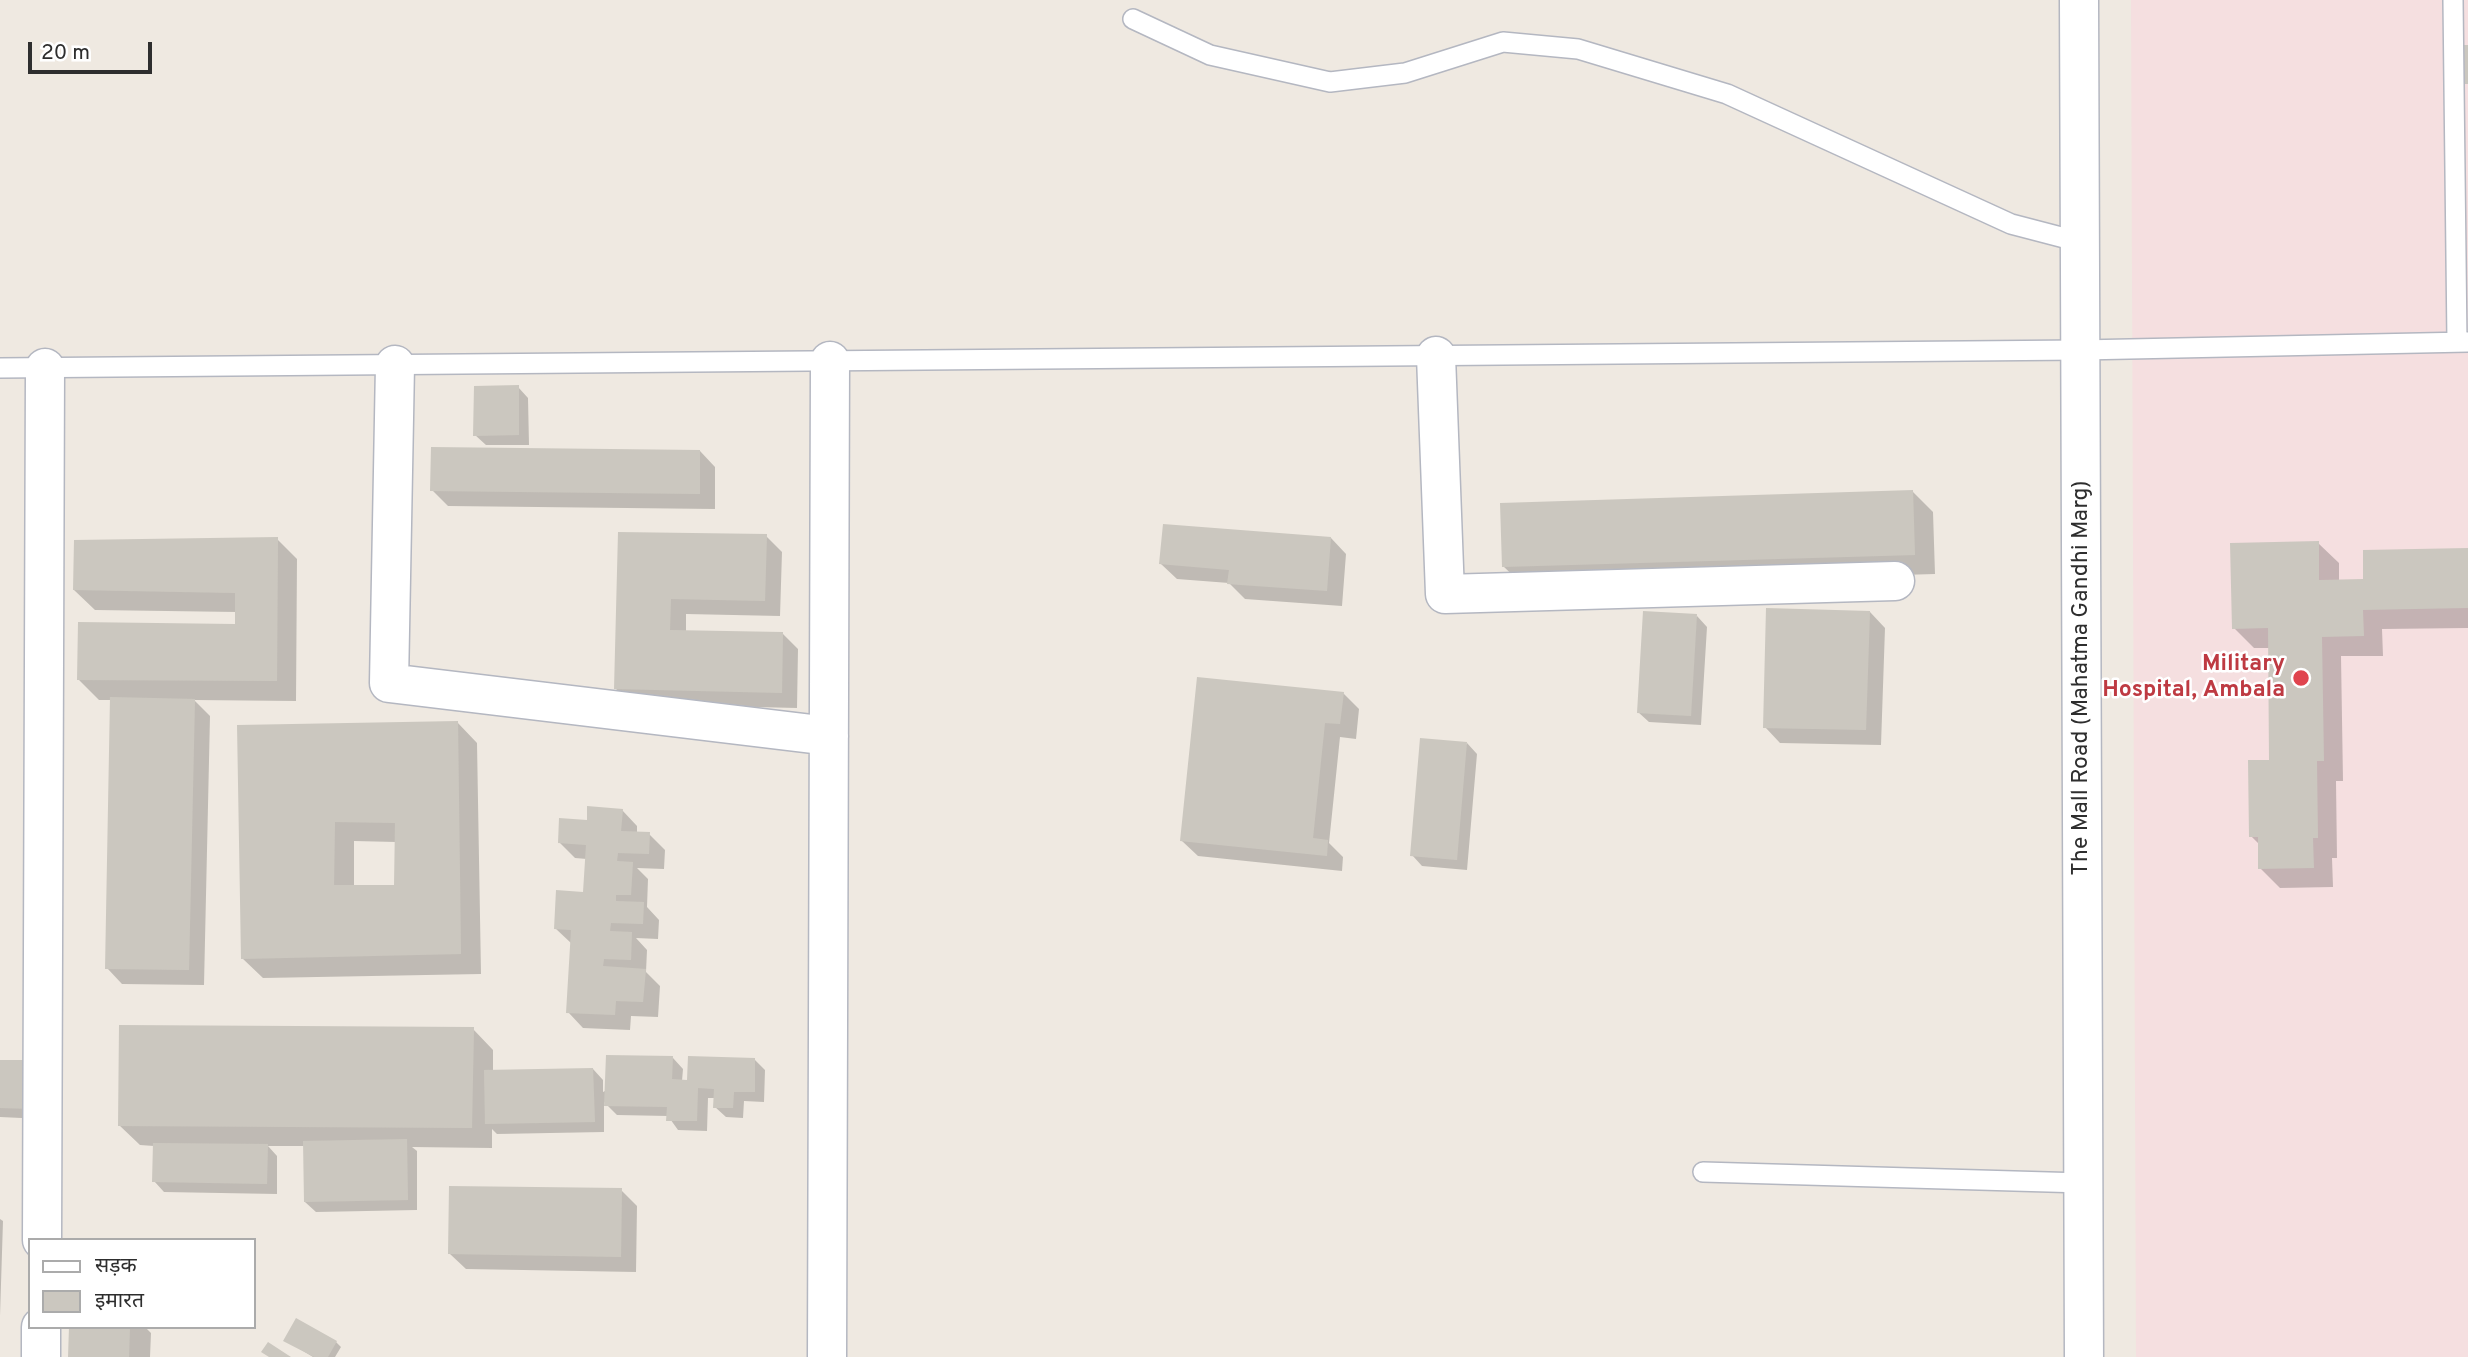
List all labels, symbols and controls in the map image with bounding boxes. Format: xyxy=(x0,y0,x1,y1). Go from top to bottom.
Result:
scale bar xyxy=(32,28,156,72)
text: 20 m xyxy=(41,40,90,67)
street label: The Mall Road (Mahatma Gandhi Marg) xyxy=(2068,480,2096,876)
place label: Military Hospital, Ambala xyxy=(2102,651,2285,705)
marker: Military Hospital, Ambala xyxy=(2291,668,2311,688)
legend xyxy=(28,1238,256,1329)
text: सड़क xyxy=(95,1253,137,1280)
text: इमारत xyxy=(95,1288,144,1315)

